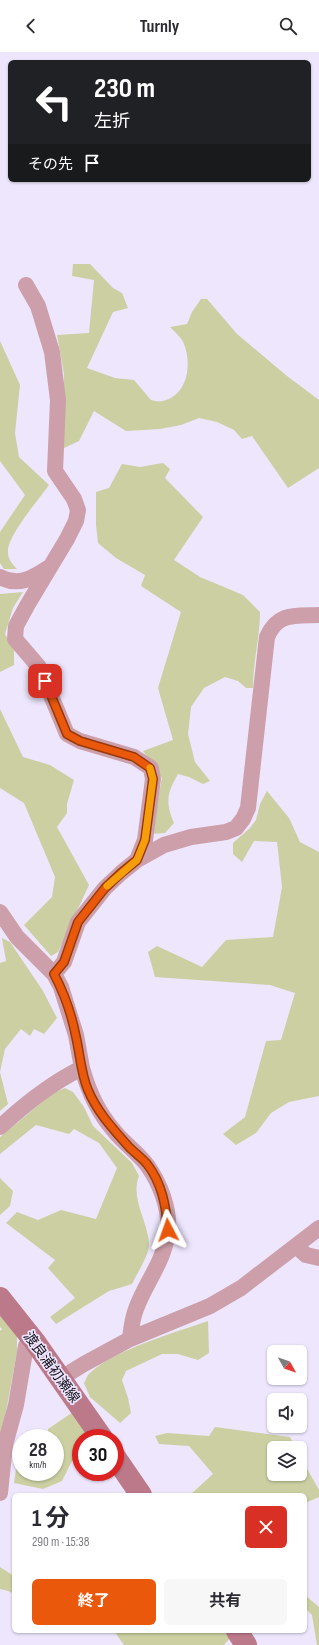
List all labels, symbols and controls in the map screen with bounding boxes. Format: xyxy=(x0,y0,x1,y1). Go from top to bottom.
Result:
icon: back xyxy=(20,15,42,37)
icon: search xyxy=(277,15,299,37)
text: Turnly xyxy=(140,16,179,37)
text: 230 m xyxy=(94,72,155,105)
icon: left xyxy=(28,76,80,128)
text: 左折 xyxy=(94,111,130,132)
icon: arrive xyxy=(81,152,103,174)
text: その先 xyxy=(28,155,73,174)
pin xyxy=(28,664,62,698)
icon: arrive xyxy=(34,670,56,692)
position arrow xyxy=(147,1209,189,1251)
street label: 渡良浦初瀬線 xyxy=(20,1328,83,1406)
north arrow xyxy=(267,1345,307,1385)
map controls xyxy=(267,1345,307,1481)
button: sound xyxy=(267,1393,307,1433)
speed limit sign: 30 xyxy=(72,1429,124,1481)
text: 28 xyxy=(29,1438,47,1462)
button: layers xyxy=(267,1441,307,1481)
text: km/h xyxy=(29,1459,47,1471)
text: 1 分 xyxy=(32,1504,69,1533)
button: close xyxy=(245,1506,287,1548)
text: 290 m · 15:38 xyxy=(32,1534,89,1550)
button: 終了 xyxy=(32,1579,156,1625)
button: 共有 xyxy=(164,1579,287,1625)

